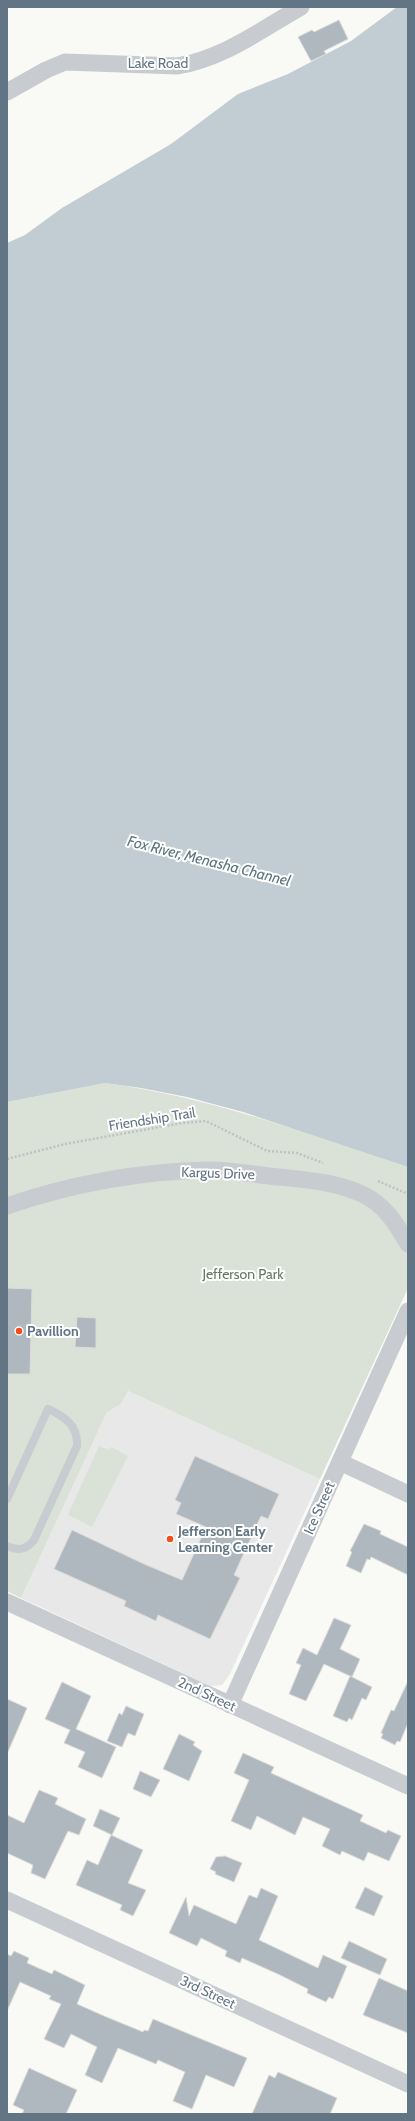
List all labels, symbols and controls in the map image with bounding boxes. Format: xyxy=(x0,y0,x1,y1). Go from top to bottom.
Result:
street label: Lake Road xyxy=(128,54,188,72)
water label: Fox River, Menasha Channel xyxy=(126,832,293,890)
street label: Friendship Trail xyxy=(107,1103,197,1135)
street label: Kargus Drive xyxy=(181,1163,255,1183)
park label: Jefferson Park xyxy=(202,1265,284,1283)
place label: Pavillion xyxy=(27,1322,79,1340)
marker: Pavillion xyxy=(14,1326,24,1336)
street label: Ice Street xyxy=(299,1479,339,1537)
place label: Jefferson Early Learning Center xyxy=(177,1522,273,1556)
marker: Jefferson Early Learning Center xyxy=(165,1534,175,1544)
street label: 2nd Street xyxy=(175,1673,239,1715)
street label: 3rd Street xyxy=(178,1971,239,2013)

